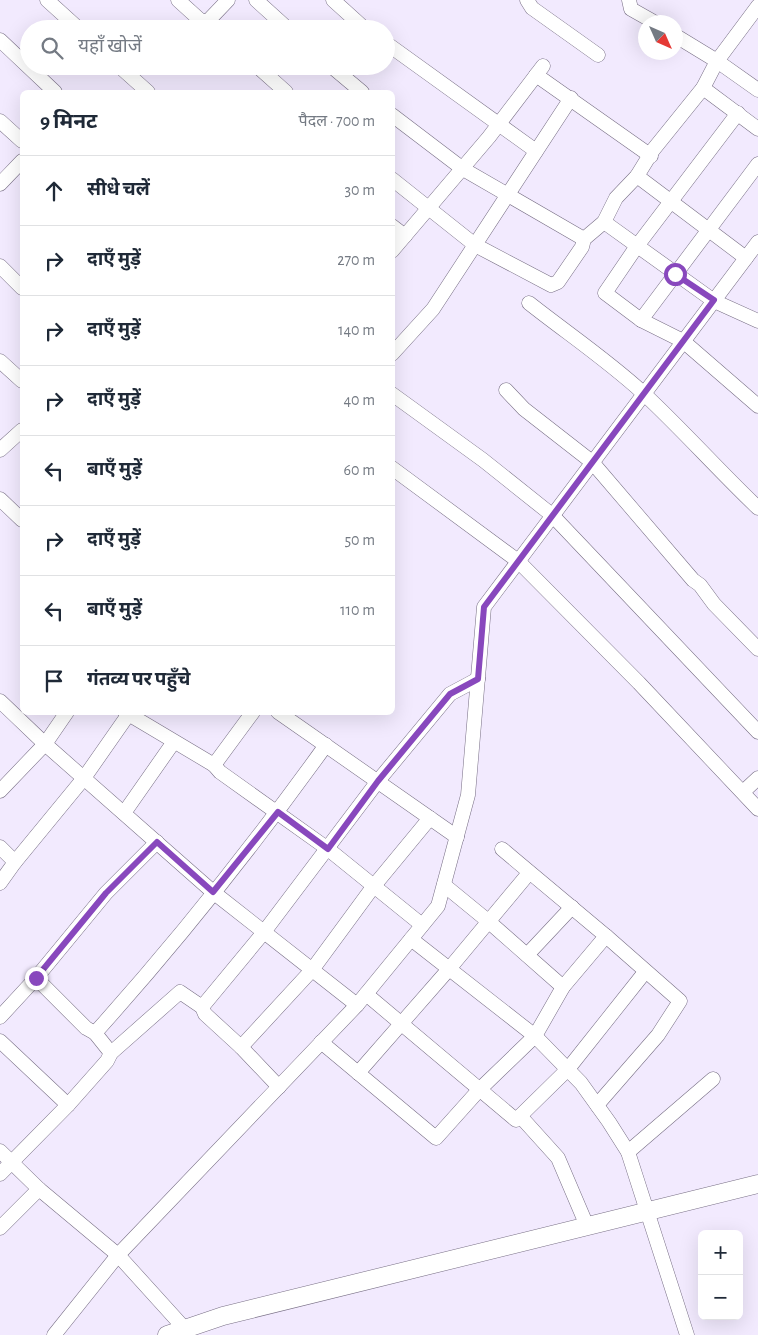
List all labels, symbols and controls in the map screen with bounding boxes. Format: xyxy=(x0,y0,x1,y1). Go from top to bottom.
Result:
north arrow xyxy=(638,15,683,60)
search box xyxy=(20,20,395,75)
icon: search xyxy=(38,34,66,62)
text: यहाँ खोजें xyxy=(78,37,142,56)
text: 9 मिनट xyxy=(40,111,97,132)
text: पैदल · 700 m xyxy=(299,113,375,129)
icon: ahead xyxy=(40,177,68,205)
text: सीधे चलें xyxy=(87,180,150,199)
text: 30 m xyxy=(345,182,375,198)
icon: right xyxy=(40,247,68,275)
text: दाएँ मुड़ें xyxy=(87,250,141,269)
text: 270 m xyxy=(337,252,375,268)
route start xyxy=(664,263,687,286)
icon: right xyxy=(40,317,68,345)
text: दाएँ मुड़ें xyxy=(87,320,141,339)
text: 140 m xyxy=(338,322,375,338)
icon: right xyxy=(40,387,68,415)
text: दाएँ मुड़ें xyxy=(87,390,141,409)
text: 40 m xyxy=(343,392,375,408)
icon: left xyxy=(40,457,68,485)
text: बाएँ मुड़ें xyxy=(87,460,142,479)
text: 60 m xyxy=(344,462,375,478)
icon: right xyxy=(40,527,68,555)
text: दाएँ मुड़ें xyxy=(87,530,141,549)
text: 50 m xyxy=(344,532,375,548)
icon: left xyxy=(40,597,68,625)
text: बाएँ मुड़ें xyxy=(87,600,142,619)
text: 110 m xyxy=(340,602,375,618)
icon: arrive xyxy=(40,667,68,695)
text: गंतव्य पर पहुँचे xyxy=(87,670,190,689)
route end xyxy=(25,967,48,990)
map controls xyxy=(698,1230,743,1320)
button: + xyxy=(698,1230,743,1275)
button: − xyxy=(698,1275,743,1320)

